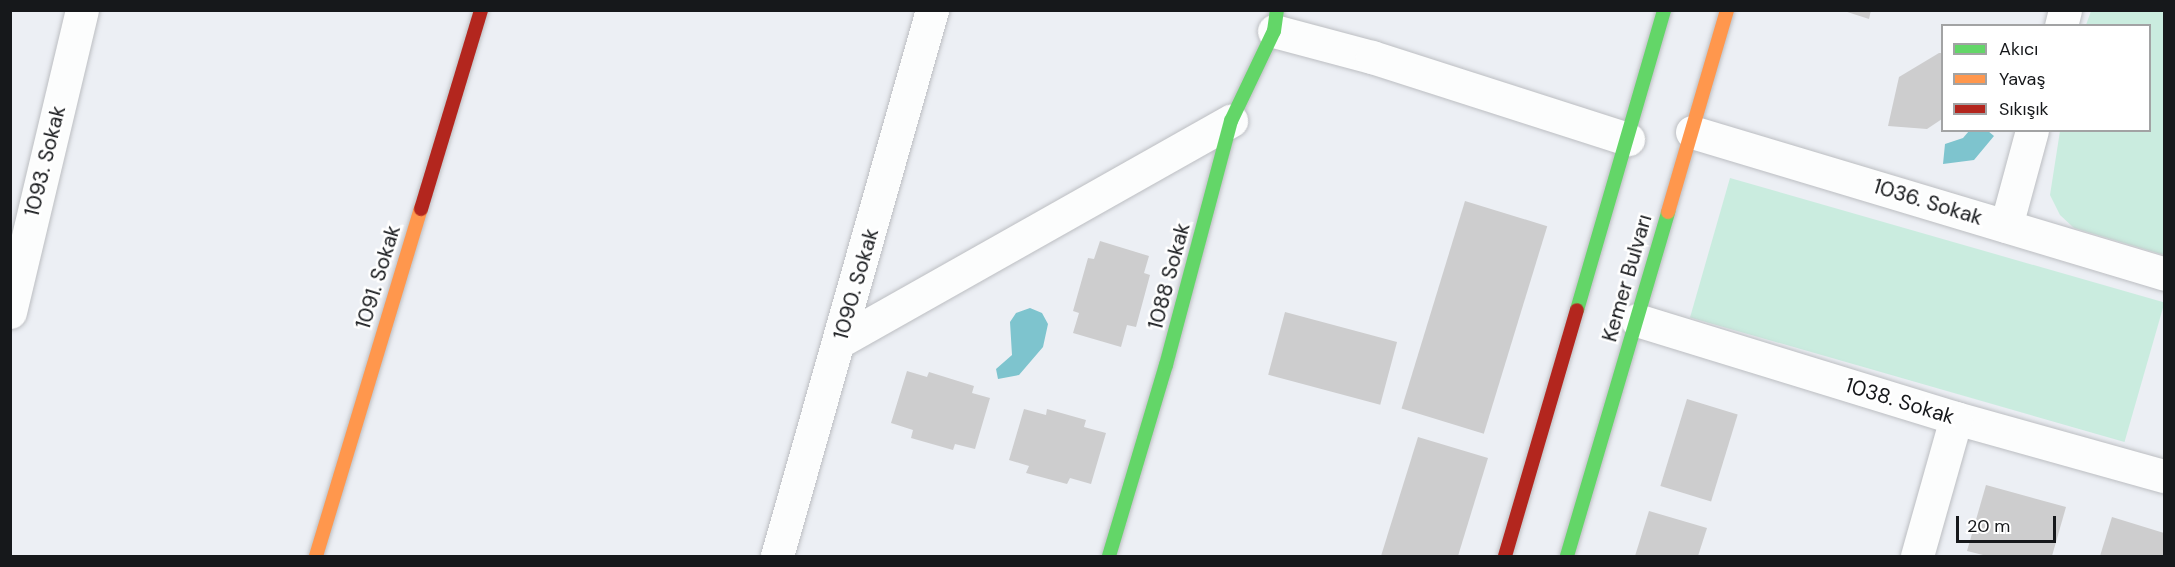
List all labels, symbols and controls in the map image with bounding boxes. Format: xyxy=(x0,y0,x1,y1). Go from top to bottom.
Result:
legend xyxy=(1941,24,2151,132)
text: Akıcı xyxy=(1999,37,2038,61)
text: Yavaş xyxy=(1999,67,2045,91)
text: Sıkışık xyxy=(1999,97,2049,121)
street label: 1093. Sokak xyxy=(19,103,71,219)
street label: 1036. Sokak xyxy=(1870,173,1986,231)
street label: Kemer Bulvarı xyxy=(1597,211,1657,345)
street label: 1088 Sokak xyxy=(1143,220,1195,332)
street label: 1091. Sokak xyxy=(350,222,406,332)
street label: 1090. Sokak xyxy=(828,225,884,343)
street label: 1038. Sokak xyxy=(1842,372,1958,430)
scale bar xyxy=(1959,504,2060,542)
text: 20 m xyxy=(1967,514,2010,538)

